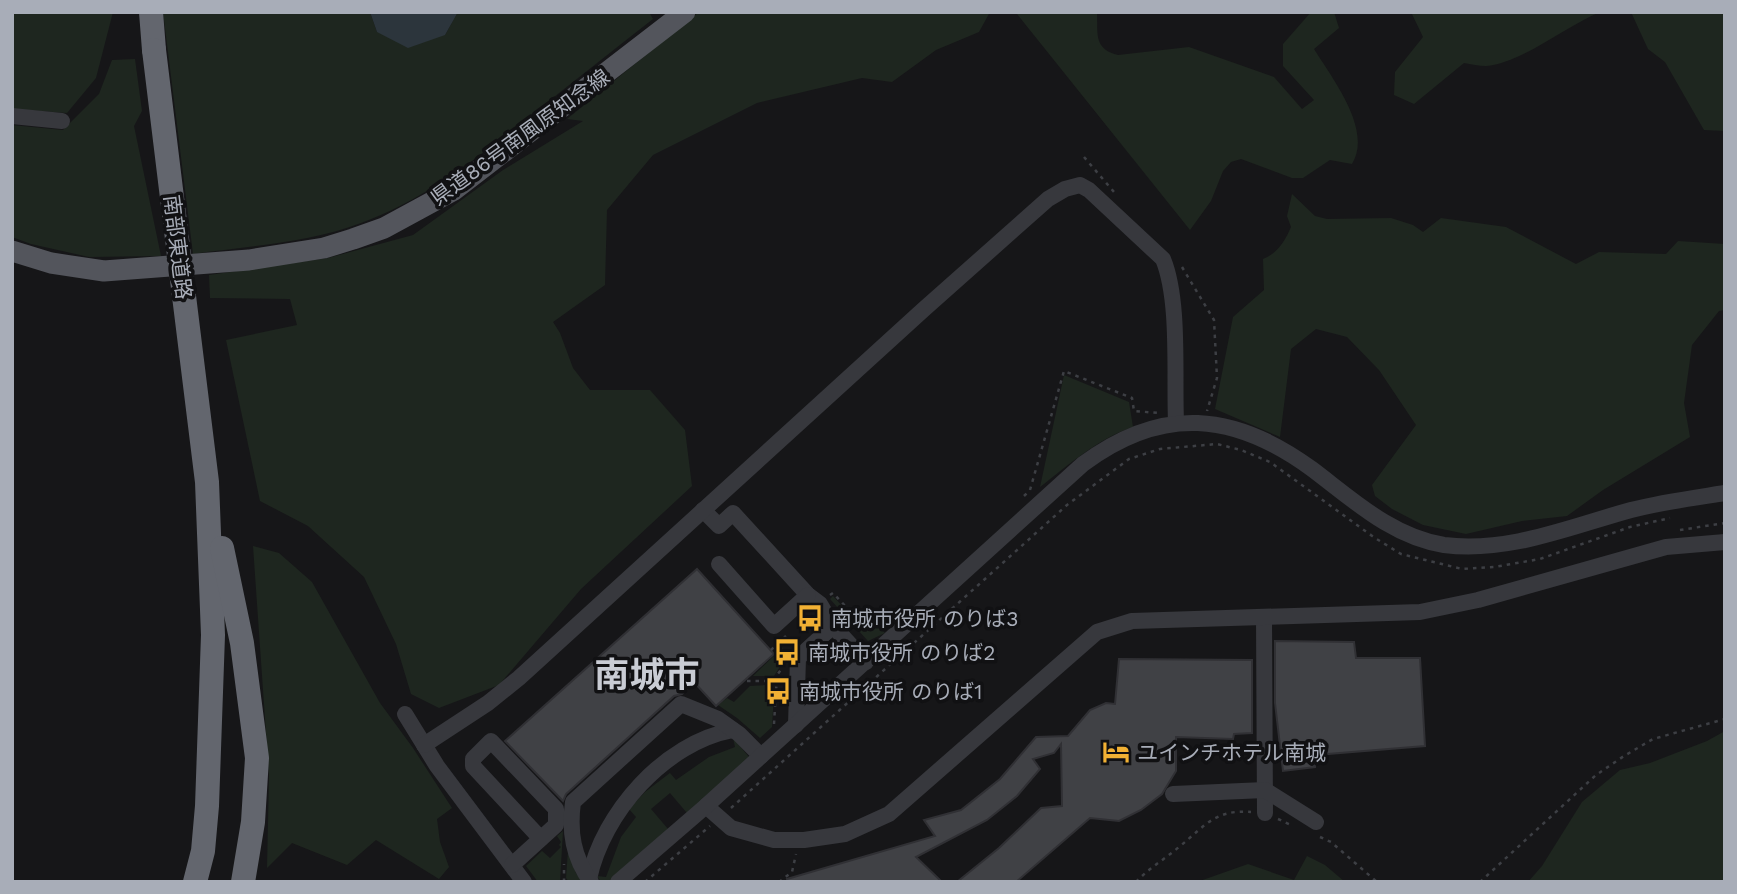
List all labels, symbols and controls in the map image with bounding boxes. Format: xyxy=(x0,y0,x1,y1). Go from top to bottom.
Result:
street label: 県道86号南風原知念線 xyxy=(426,64,614,210)
street label: 南部東道路 xyxy=(159,193,197,301)
bus stop icon: 南城市役所 のりば3 xyxy=(795,603,825,633)
place label: 南城市役所 のりば3 xyxy=(831,606,1018,631)
bus stop icon: 南城市役所 のりば2 xyxy=(772,637,802,667)
place label: 南城市役所 のりば2 xyxy=(808,640,995,665)
district label: 南城市 xyxy=(594,654,700,696)
bus stop icon: 南城市役所 のりば1 xyxy=(763,676,793,706)
place label: 南城市役所 のりば1 xyxy=(799,679,982,704)
hotel icon: ユインチホテル南城 xyxy=(1101,737,1131,767)
place label: ユインチホテル南城 xyxy=(1137,740,1326,765)

